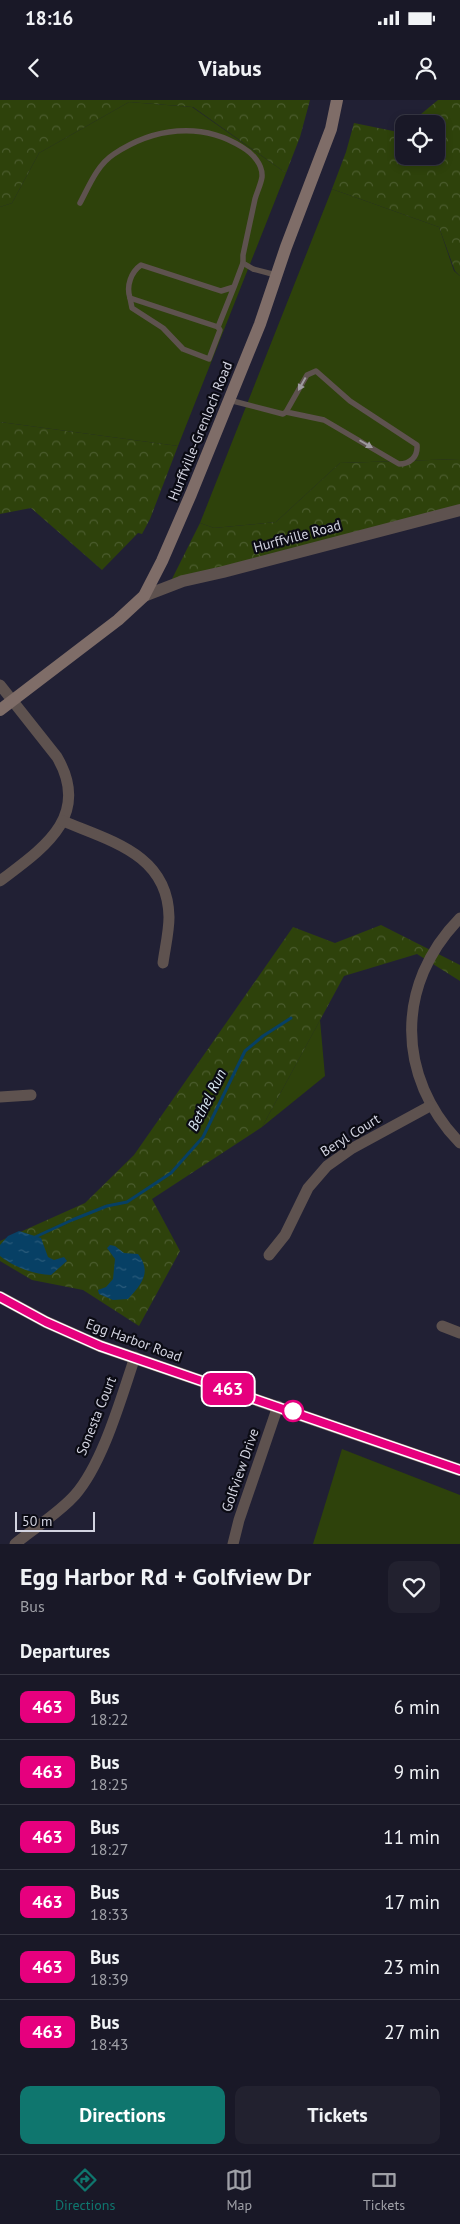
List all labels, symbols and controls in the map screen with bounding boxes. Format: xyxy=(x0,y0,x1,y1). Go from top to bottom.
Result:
text: 18:16 xyxy=(25,6,73,30)
icon: back xyxy=(20,54,48,82)
text: Viabus xyxy=(199,54,262,82)
icon: person xyxy=(412,54,440,82)
map controls xyxy=(395,115,445,165)
button: locate xyxy=(395,115,445,165)
street label: Hurffville-Grenloch Road xyxy=(164,359,236,503)
one-way arrow xyxy=(297,378,306,391)
one-way arrow xyxy=(359,440,372,449)
street label: Hurffville Road xyxy=(251,516,343,556)
water label: Bethel Run xyxy=(183,1066,230,1134)
street label: Beryl Court xyxy=(317,1110,383,1160)
street label: Egg Harbor Road xyxy=(84,1314,184,1366)
line badge: 463 xyxy=(199,1373,257,1405)
street label: Sonesta Court xyxy=(72,1374,120,1458)
text: 463 xyxy=(213,1377,243,1400)
unlabelled marker xyxy=(282,1400,304,1422)
street label: Golfview Drive xyxy=(217,1426,263,1514)
scale bar xyxy=(15,1509,95,1532)
text: 50 m xyxy=(22,1512,52,1530)
text: Egg Harbor Rd + Golfview Dr xyxy=(20,1561,311,1592)
button: heart xyxy=(388,1561,440,1613)
text: Bus xyxy=(20,1596,45,1616)
text: Departures xyxy=(20,1639,110,1663)
text: Bus xyxy=(90,1685,119,1709)
text: 463 xyxy=(32,1695,63,1718)
text: 6 min xyxy=(394,1695,440,1719)
text: 18:22 xyxy=(90,1709,128,1729)
text: Bus xyxy=(90,1750,119,1774)
text: 463 xyxy=(32,1760,63,1783)
text: 9 min xyxy=(394,1760,440,1784)
text: 18:25 xyxy=(90,1774,128,1794)
text: Bus xyxy=(90,1815,119,1839)
text: 463 xyxy=(32,1825,63,1848)
text: 11 min xyxy=(383,1825,440,1849)
text: 18:27 xyxy=(90,1839,128,1859)
text: Bus xyxy=(90,1880,119,1904)
text: 463 xyxy=(32,1890,63,1913)
text: 17 min xyxy=(384,1890,440,1914)
text: 18:33 xyxy=(90,1904,128,1924)
text: Bus xyxy=(90,1945,119,1969)
text: 463 xyxy=(32,1955,63,1978)
text: 23 min xyxy=(383,1955,440,1979)
text: 18:39 xyxy=(90,1969,128,1989)
text: Bus xyxy=(90,2010,119,2034)
text: 463 xyxy=(32,2020,63,2043)
text: 27 min xyxy=(384,2020,440,2044)
text: 18:43 xyxy=(90,2034,128,2054)
button: Directions xyxy=(20,2086,225,2144)
button: Tickets xyxy=(235,2086,440,2144)
tab: Directions xyxy=(55,2166,115,2214)
tab: Map xyxy=(225,2166,253,2214)
tab: Tickets xyxy=(363,2166,405,2214)

